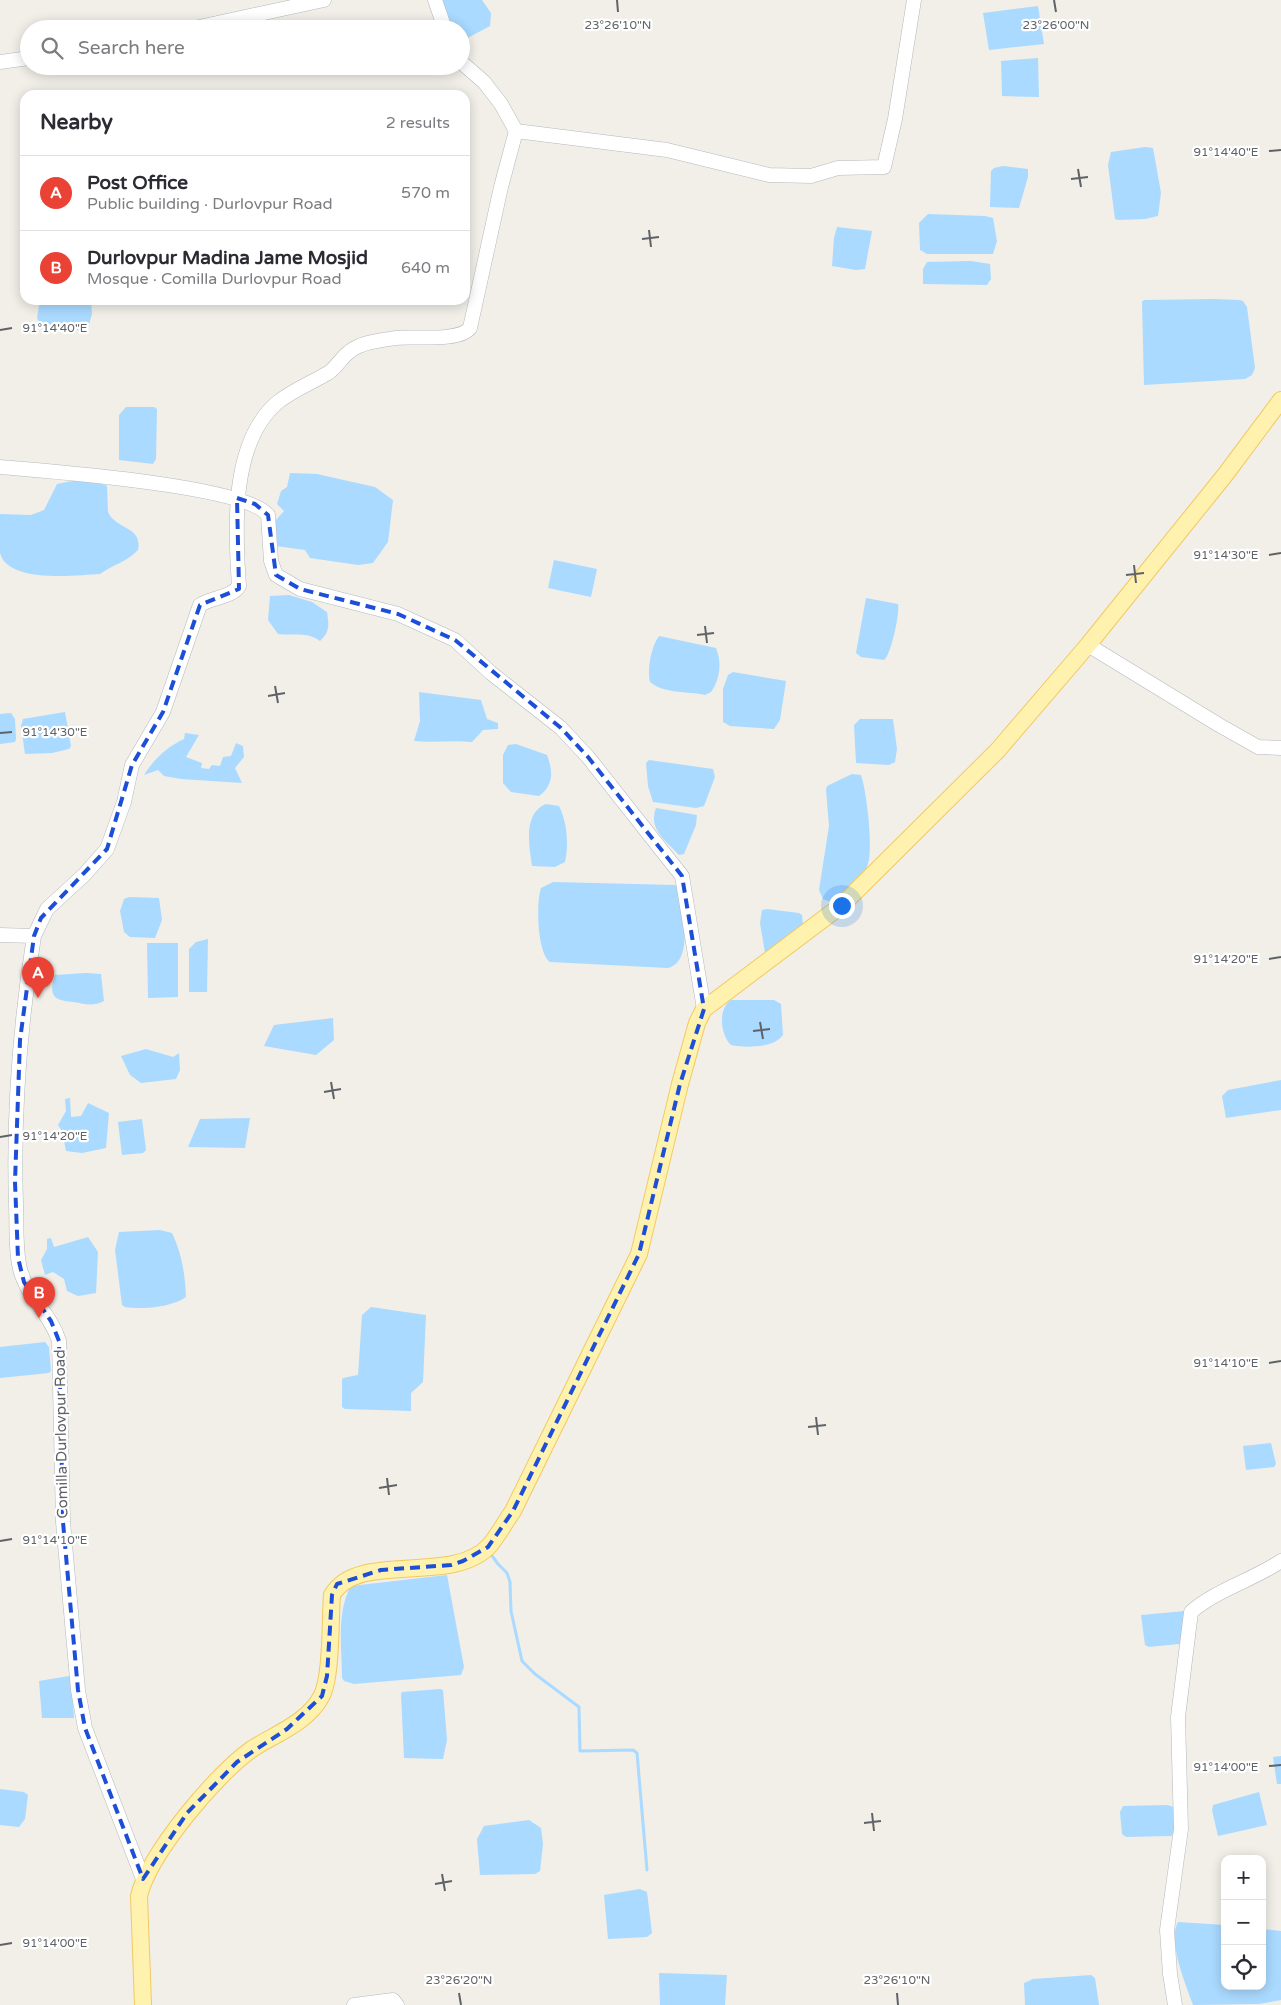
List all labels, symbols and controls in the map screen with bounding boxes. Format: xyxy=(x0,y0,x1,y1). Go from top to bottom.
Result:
text: 23°26'10"N xyxy=(585,18,652,32)
text: 23°26'00"N xyxy=(1023,18,1090,32)
search box xyxy=(20,20,470,75)
icon: search xyxy=(38,34,66,62)
text: Search here xyxy=(78,37,185,59)
text: Nearby xyxy=(40,110,113,135)
text: 2 results xyxy=(386,113,450,133)
text: 91°14'40"E xyxy=(1193,145,1259,159)
text: Post Office xyxy=(87,172,188,194)
text: A xyxy=(50,183,62,203)
text: 570 m xyxy=(401,183,450,203)
text: Public building · Durlovpur Road xyxy=(87,194,333,214)
text: Durlovpur Madina Jame Mosjid xyxy=(87,247,368,269)
text: B xyxy=(50,258,62,278)
text: 640 m xyxy=(401,258,450,278)
text: Mosque · Comilla Durlovpur Road xyxy=(87,269,342,289)
text: 91°14'40"E xyxy=(22,321,88,335)
text: 91°14'30"E xyxy=(1193,548,1259,562)
text: 91°14'30"E xyxy=(22,725,88,739)
your location xyxy=(829,893,855,919)
text: 91°14'20"E xyxy=(1193,952,1259,966)
pin: A xyxy=(22,957,54,998)
text: 91°14'20"E xyxy=(22,1129,88,1143)
pin: B xyxy=(23,1277,55,1318)
street label: Comilla Durlovpur Road xyxy=(51,1349,71,1519)
text: 91°14'10"E xyxy=(1193,1356,1259,1370)
text: 91°14'10"E xyxy=(22,1533,88,1547)
text: 91°14'00"E xyxy=(1193,1760,1259,1774)
map controls xyxy=(1221,1855,1266,1990)
button: + xyxy=(1221,1855,1266,1900)
button: − xyxy=(1221,1900,1266,1945)
text: 91°14'00"E xyxy=(22,1936,88,1950)
button: locate xyxy=(1221,1945,1266,1990)
text: 23°26'20"N xyxy=(426,1973,493,1987)
text: 23°26'10"N xyxy=(864,1973,931,1987)

